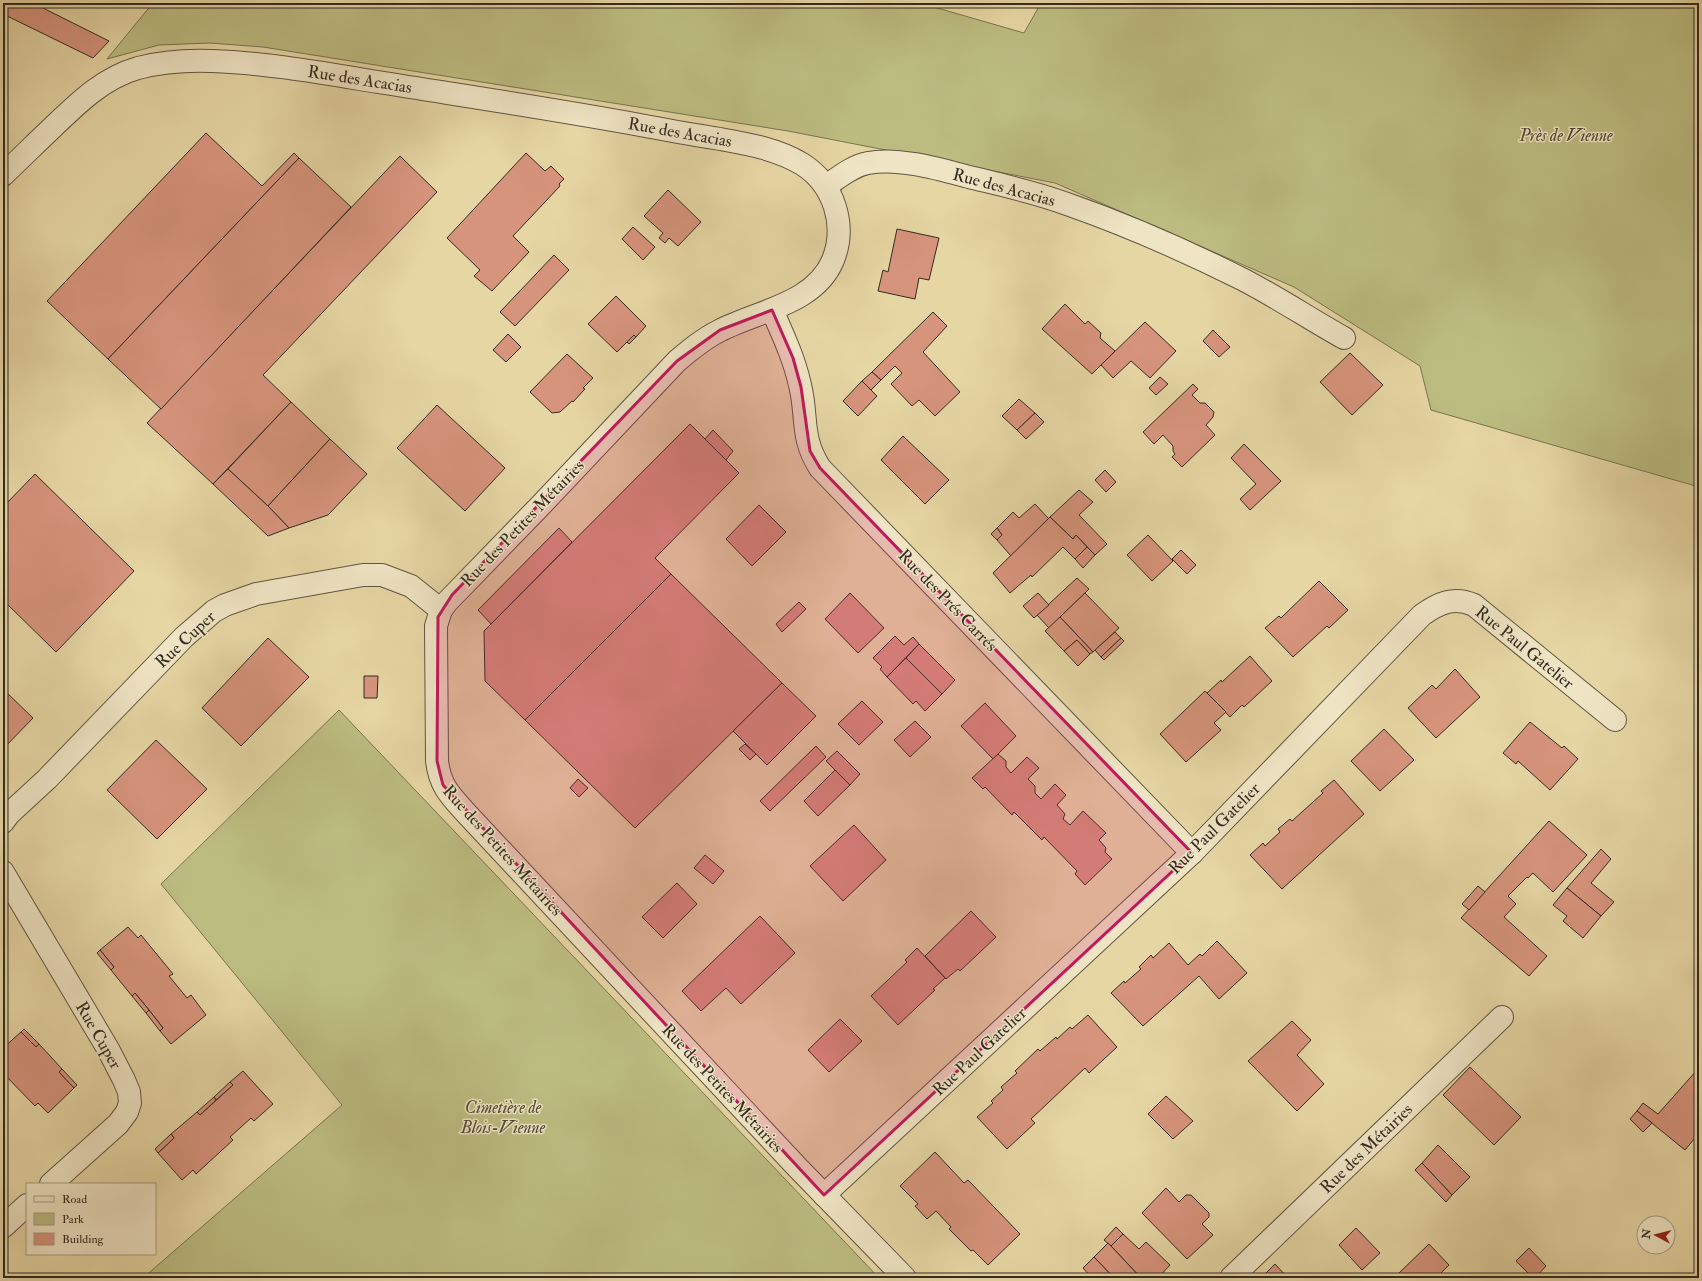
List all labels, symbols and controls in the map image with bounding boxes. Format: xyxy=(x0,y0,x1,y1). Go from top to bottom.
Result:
street label: Rue des Acacias xyxy=(306,61,414,98)
street label: Rue des Acacias xyxy=(626,113,734,152)
park label: Près de Vienne xyxy=(1518,125,1613,146)
street label: Rue des Acacias xyxy=(950,164,1058,211)
street label: Rue des Petites Métairies xyxy=(456,455,589,591)
street label: Rue des Prés Carrés xyxy=(894,545,1002,656)
street label: Rue Paul Gatelier xyxy=(1471,601,1579,694)
street label: Rue Cuper xyxy=(151,606,221,673)
street label: Rue Paul Gatelier xyxy=(1164,778,1265,879)
street label: Rue des Petites Métairies xyxy=(438,781,567,920)
street label: Rue Cuper xyxy=(70,998,127,1074)
street label: Rue Paul Gatelier xyxy=(928,1002,1031,1100)
street label: Rue des Petites Métairies xyxy=(657,1019,788,1157)
park label: Cimetière de Blois-Vienne xyxy=(460,1097,546,1138)
street label: Rue des Métairies xyxy=(1316,1099,1417,1198)
legend xyxy=(26,1183,156,1255)
text: Road xyxy=(62,1192,87,1207)
text: Park xyxy=(62,1212,84,1227)
north arrow xyxy=(1636,1215,1676,1255)
text: N xyxy=(1639,1227,1654,1241)
text: Building xyxy=(62,1232,105,1247)

